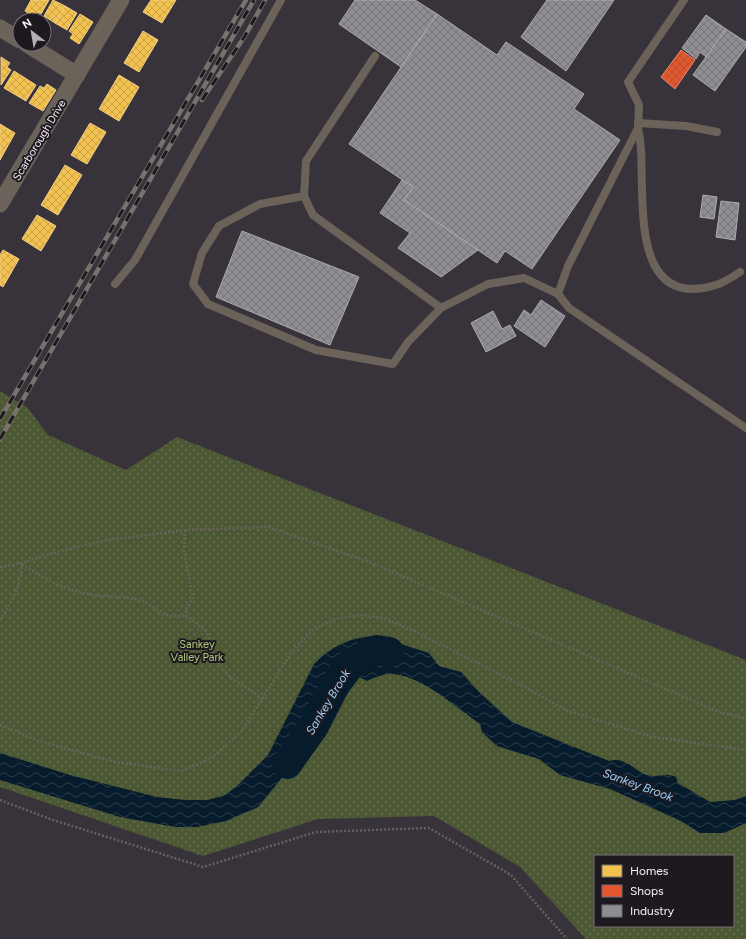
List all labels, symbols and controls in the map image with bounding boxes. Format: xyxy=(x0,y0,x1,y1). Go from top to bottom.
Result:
north arrow xyxy=(12,12,52,52)
text: N xyxy=(20,16,34,32)
street label: Scarborough Drive xyxy=(10,98,69,183)
park label: Sankey Valley Park xyxy=(171,638,224,664)
water label: Sankey Brook xyxy=(303,666,354,737)
water label: Sankey Brook xyxy=(601,766,676,805)
legend xyxy=(594,855,734,927)
text: Homes xyxy=(630,864,669,878)
text: Shops xyxy=(630,884,664,898)
text: Industry xyxy=(630,904,675,918)

